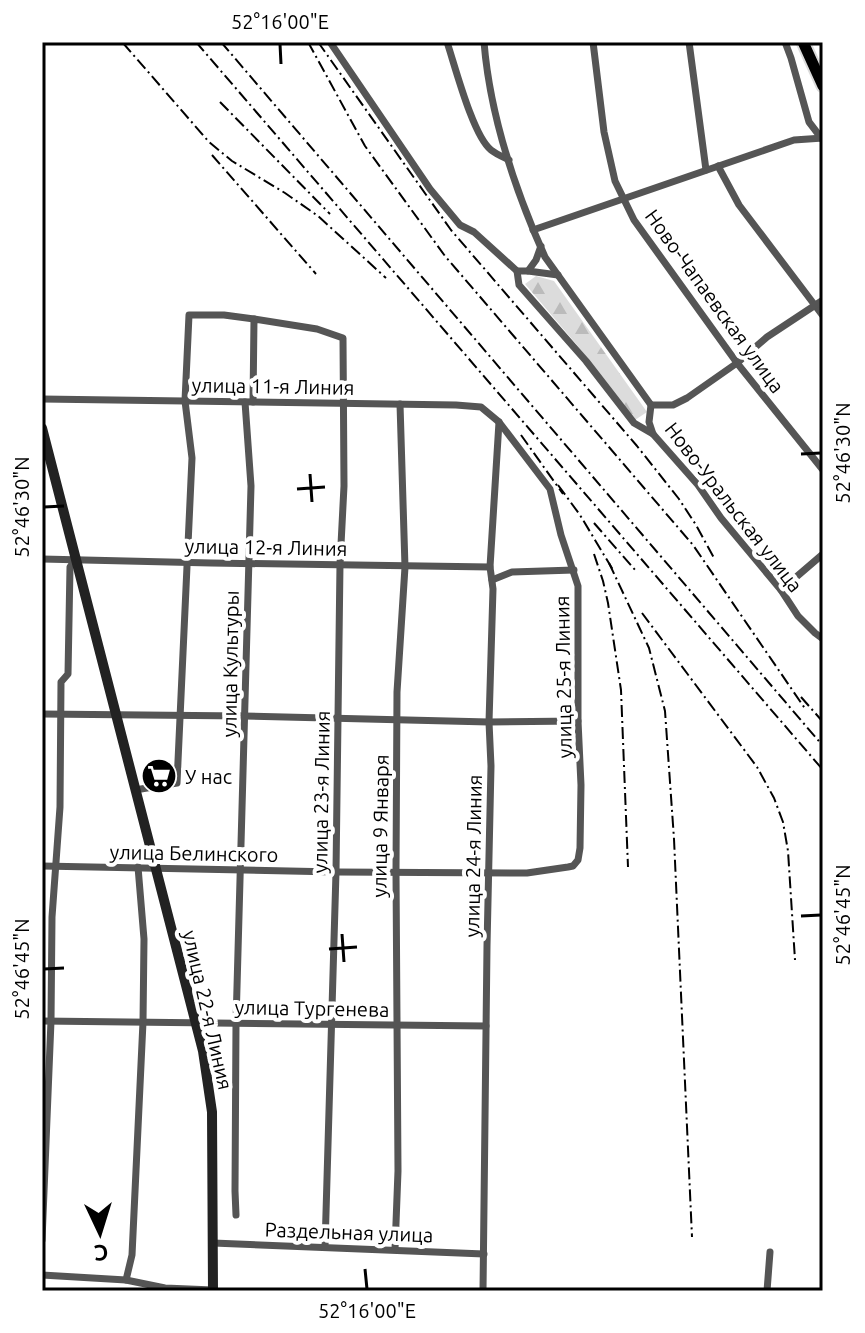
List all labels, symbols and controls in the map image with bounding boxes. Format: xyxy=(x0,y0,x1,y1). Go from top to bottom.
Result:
text: 52°16'00"E xyxy=(231,10,329,33)
street label: Ново-Чапаевская улица xyxy=(641,205,789,397)
street label: улица 11-я Линия xyxy=(191,373,355,399)
text: 52°46'30"N xyxy=(831,402,854,504)
street label: Ново-Уральская улица xyxy=(661,418,807,596)
text: 52°46'30"N xyxy=(10,456,33,558)
street label: улица 12-я Линия xyxy=(184,534,348,560)
street label: улица Культуры xyxy=(217,590,243,738)
street label: улица 25-я Линия xyxy=(550,595,576,759)
street label: улица 23-я Линия xyxy=(308,710,334,874)
street label: улица 9 Января xyxy=(367,754,393,898)
supermarket icon: У нас xyxy=(140,757,178,795)
place label: У нас xyxy=(185,765,232,788)
street label: улица 24-я Линия xyxy=(460,774,486,938)
street label: улица Белинского xyxy=(110,840,278,866)
text: 52°46'45"N xyxy=(831,864,854,966)
text: 52°46'45"N xyxy=(10,918,33,1020)
street label: улица 22-я Линия xyxy=(178,928,238,1092)
street label: улица Тургенева xyxy=(234,995,390,1021)
north arrow xyxy=(60,1193,140,1273)
street label: Раздельная улица xyxy=(264,1218,434,1246)
text: С xyxy=(94,1240,109,1266)
text: 52°16'00"E xyxy=(318,1299,416,1322)

